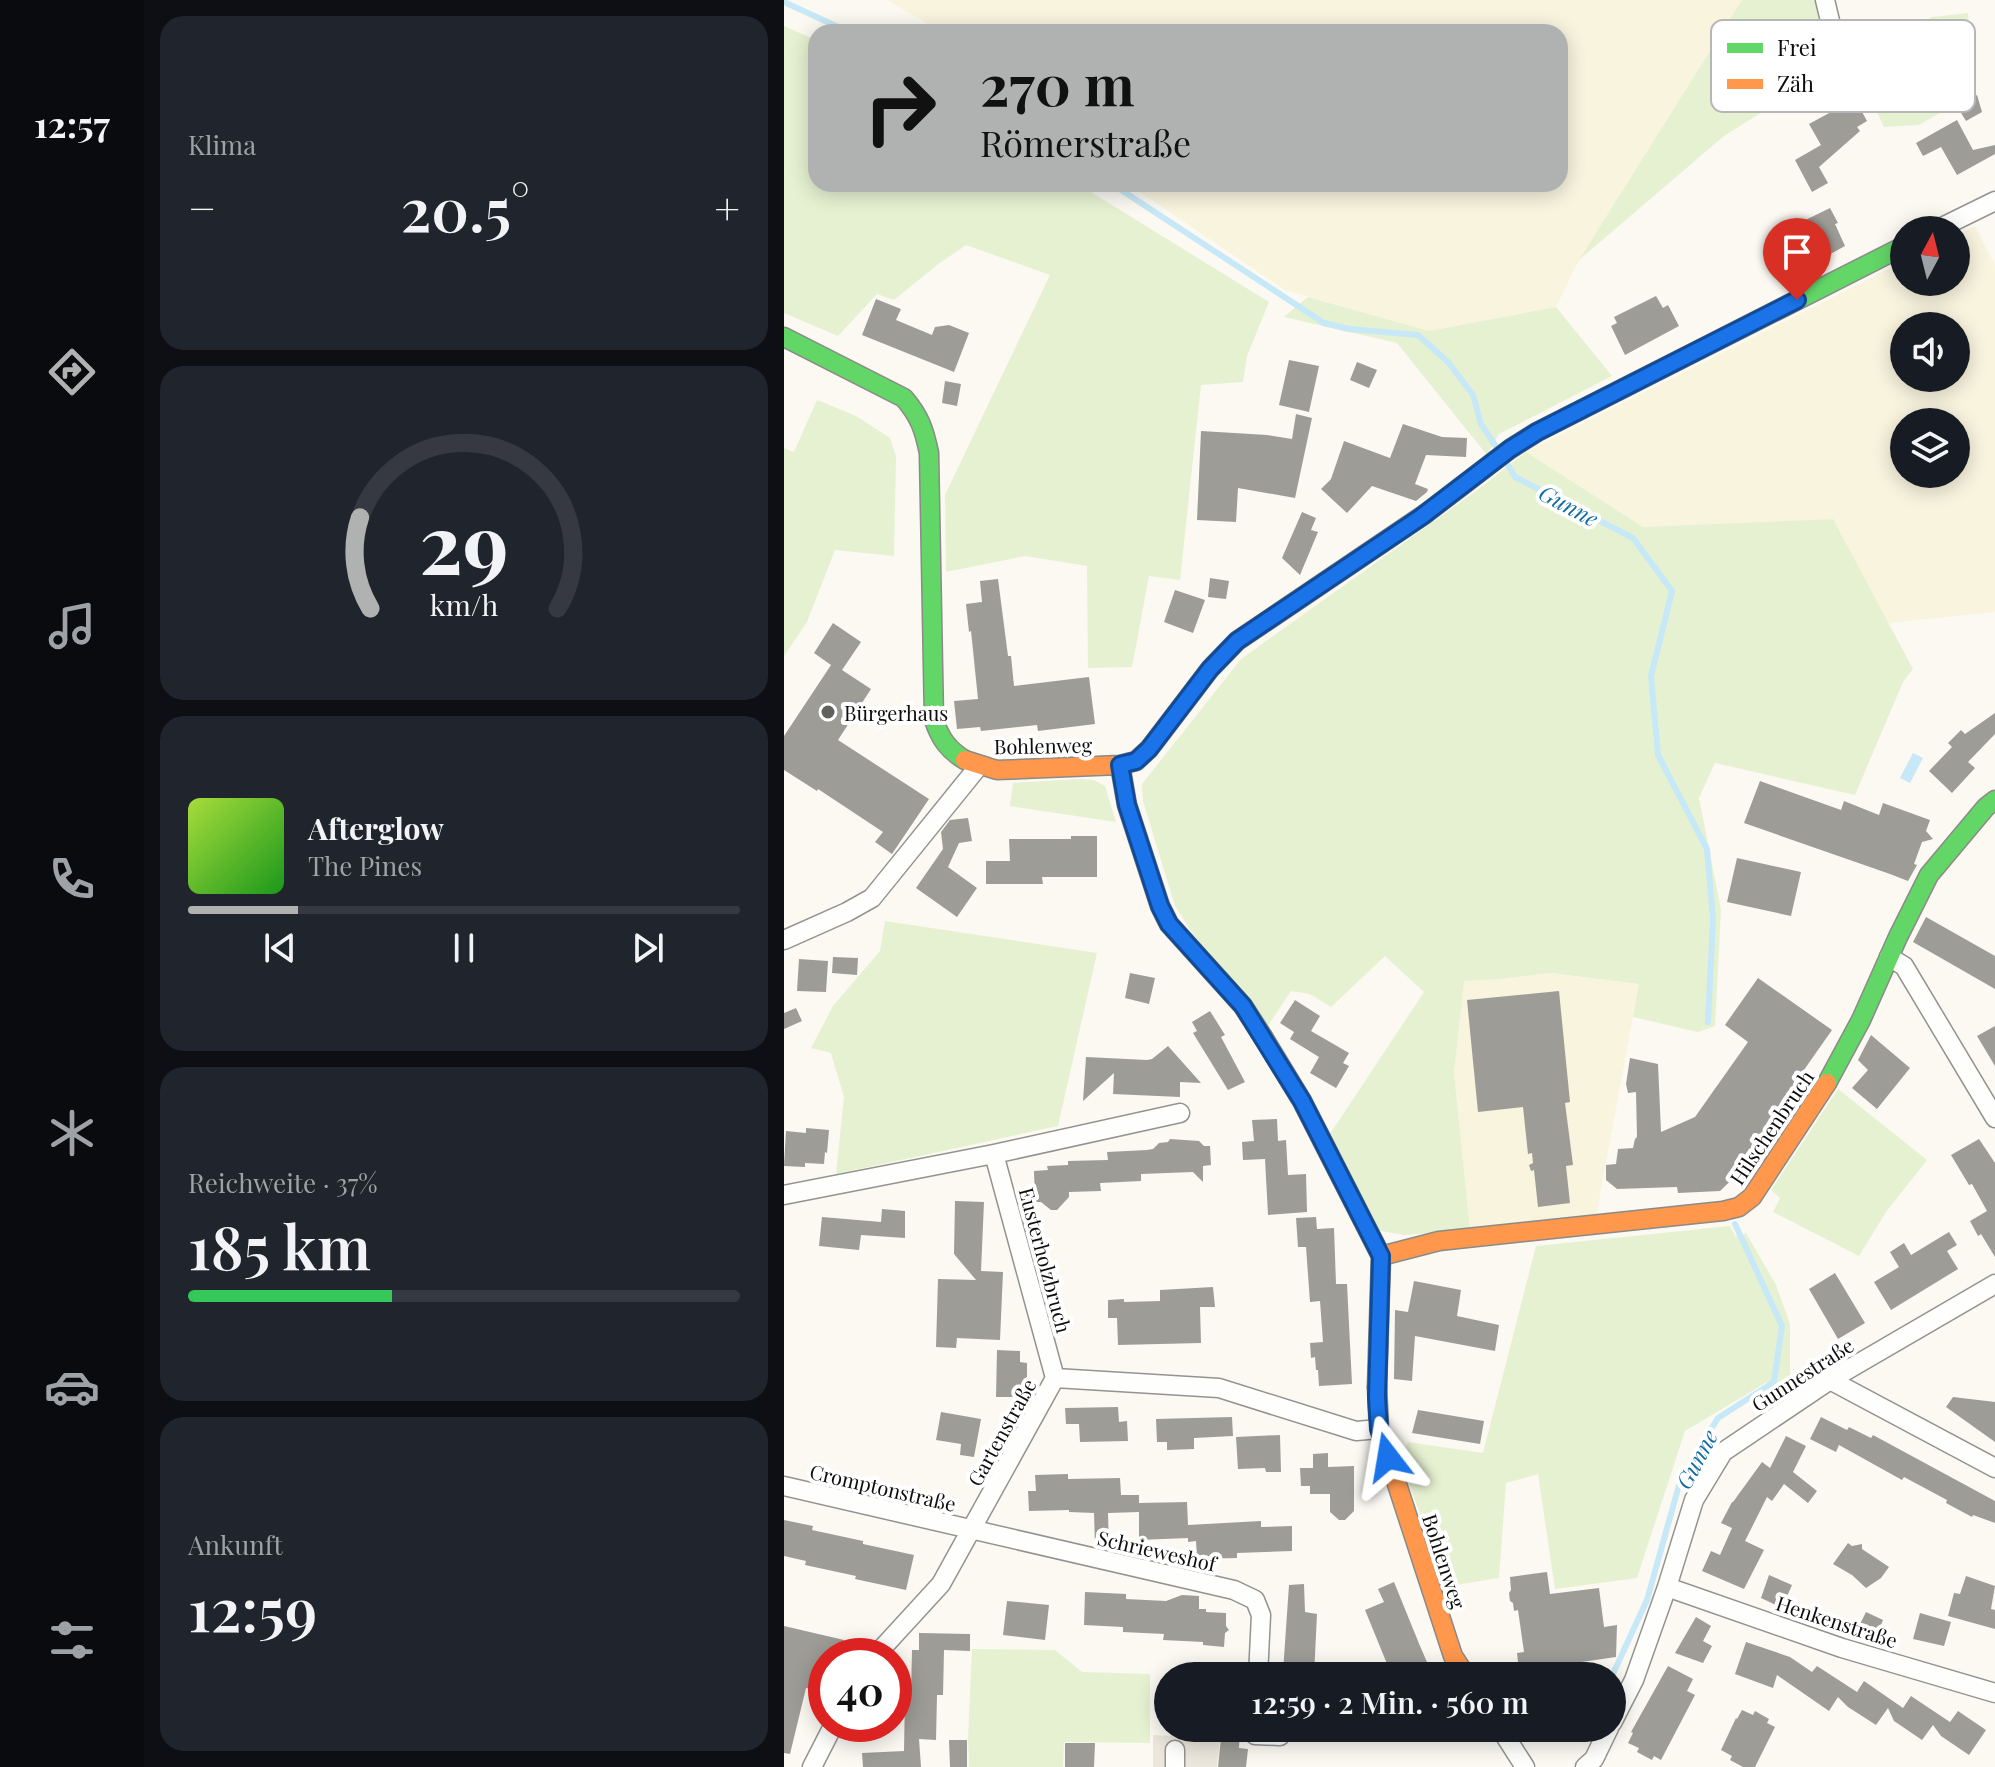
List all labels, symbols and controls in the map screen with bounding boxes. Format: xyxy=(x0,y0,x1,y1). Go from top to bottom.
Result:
legend xyxy=(1711,20,1975,112)
text: Frei xyxy=(1777,32,1816,62)
text: 270 m xyxy=(980,46,1135,121)
icon: right xyxy=(848,56,952,160)
text: Zäh xyxy=(1777,68,1814,98)
text: 12:57 xyxy=(34,99,110,147)
text: Römerstraße xyxy=(980,118,1191,166)
text: Klima xyxy=(188,127,256,162)
text: 20.5° xyxy=(401,167,530,247)
text: − xyxy=(188,177,216,236)
text: + xyxy=(714,177,740,236)
north arrow xyxy=(1890,216,1970,296)
map controls xyxy=(1890,216,1970,488)
pin xyxy=(1763,218,1831,300)
icon: arrive xyxy=(1775,230,1819,274)
button: sound xyxy=(1890,312,1970,392)
icon: directions xyxy=(44,344,100,400)
button: layers xyxy=(1890,408,1970,488)
water label: Gunne xyxy=(1534,477,1604,533)
text: 29 xyxy=(419,485,509,596)
text: km/h xyxy=(430,585,498,623)
icon: music xyxy=(44,598,100,654)
place label: Bürgerhaus xyxy=(844,699,948,726)
marker: Bürgerhaus xyxy=(819,703,837,721)
street label: Bohlenweg xyxy=(994,731,1093,759)
text: Afterglow xyxy=(308,808,444,848)
text: The Pines xyxy=(308,848,422,883)
icon: phone xyxy=(44,851,100,907)
icon: previous xyxy=(258,926,302,970)
icon: pause xyxy=(442,926,486,970)
icon: next xyxy=(626,926,670,970)
street label: Hilschenbruch xyxy=(1723,1064,1819,1189)
icon: climate xyxy=(44,1105,100,1161)
text: Reichweite · 37% xyxy=(188,1165,378,1200)
street label: Eusterholzbruch xyxy=(1014,1184,1078,1336)
text: 185 km xyxy=(188,1205,371,1285)
street label: Gunnestraße xyxy=(1746,1331,1858,1417)
icon: car xyxy=(44,1359,100,1415)
street label: Gartenstraße xyxy=(960,1374,1042,1490)
position arrow xyxy=(1346,1415,1430,1499)
water label: Gunne xyxy=(1668,1424,1724,1494)
street label: Cromptonstraße xyxy=(807,1457,959,1517)
street label: Bohlenweg xyxy=(1417,1510,1473,1612)
street label: Schrieweshof xyxy=(1095,1523,1220,1577)
text: Ankunft xyxy=(188,1527,283,1562)
text: 12:59 xyxy=(188,1567,317,1647)
street label: Henkenstraße xyxy=(1773,1589,1901,1653)
icon: filters xyxy=(44,1612,100,1668)
speed limit sign: 40 xyxy=(808,1638,912,1742)
text: 12:59 · 2 Min. · 560 m xyxy=(1251,1682,1529,1722)

